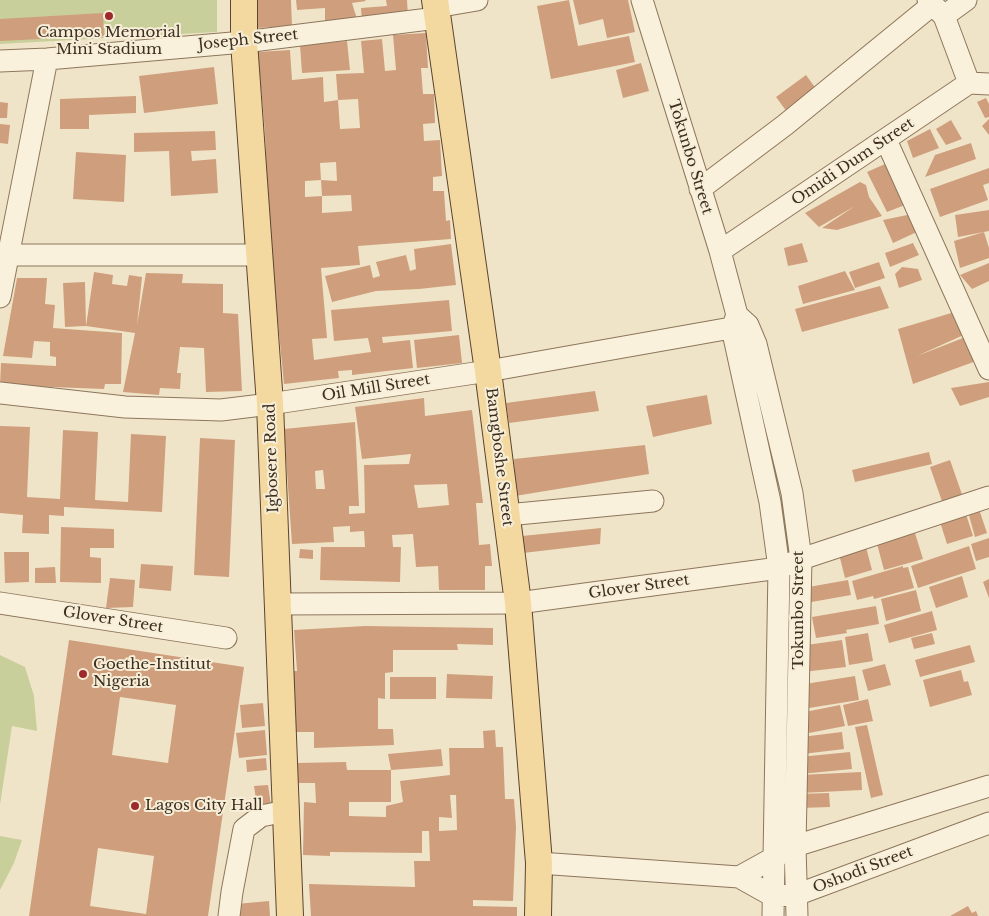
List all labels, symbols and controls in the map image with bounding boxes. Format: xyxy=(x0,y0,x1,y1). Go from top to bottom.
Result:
marker: Campos Memorial Mini Stadium xyxy=(103,10,115,22)
place label: Campos Memorial Mini Stadium xyxy=(37,24,181,59)
street label: Joseph Street xyxy=(197,26,299,54)
street label: Tokunbo Street xyxy=(664,98,716,216)
street label: Omidi Dum Street xyxy=(788,114,918,210)
street label: Oil Mill Street xyxy=(321,371,431,405)
street label: Bamgboshe Street xyxy=(482,387,516,527)
street label: Igbosere Road xyxy=(261,403,283,513)
street label: Tokunbo Street xyxy=(790,551,808,669)
street label: Glover Street xyxy=(588,571,690,603)
street label: Glover Street xyxy=(62,603,164,637)
place label: Goethe-Institut Nigeria xyxy=(93,656,211,691)
marker: Goethe-Institut Nigeria xyxy=(77,668,89,680)
place label: Lagos City Hall xyxy=(145,797,263,815)
marker: Lagos City Hall xyxy=(129,800,141,812)
street label: Oshodi Street xyxy=(810,843,916,897)

